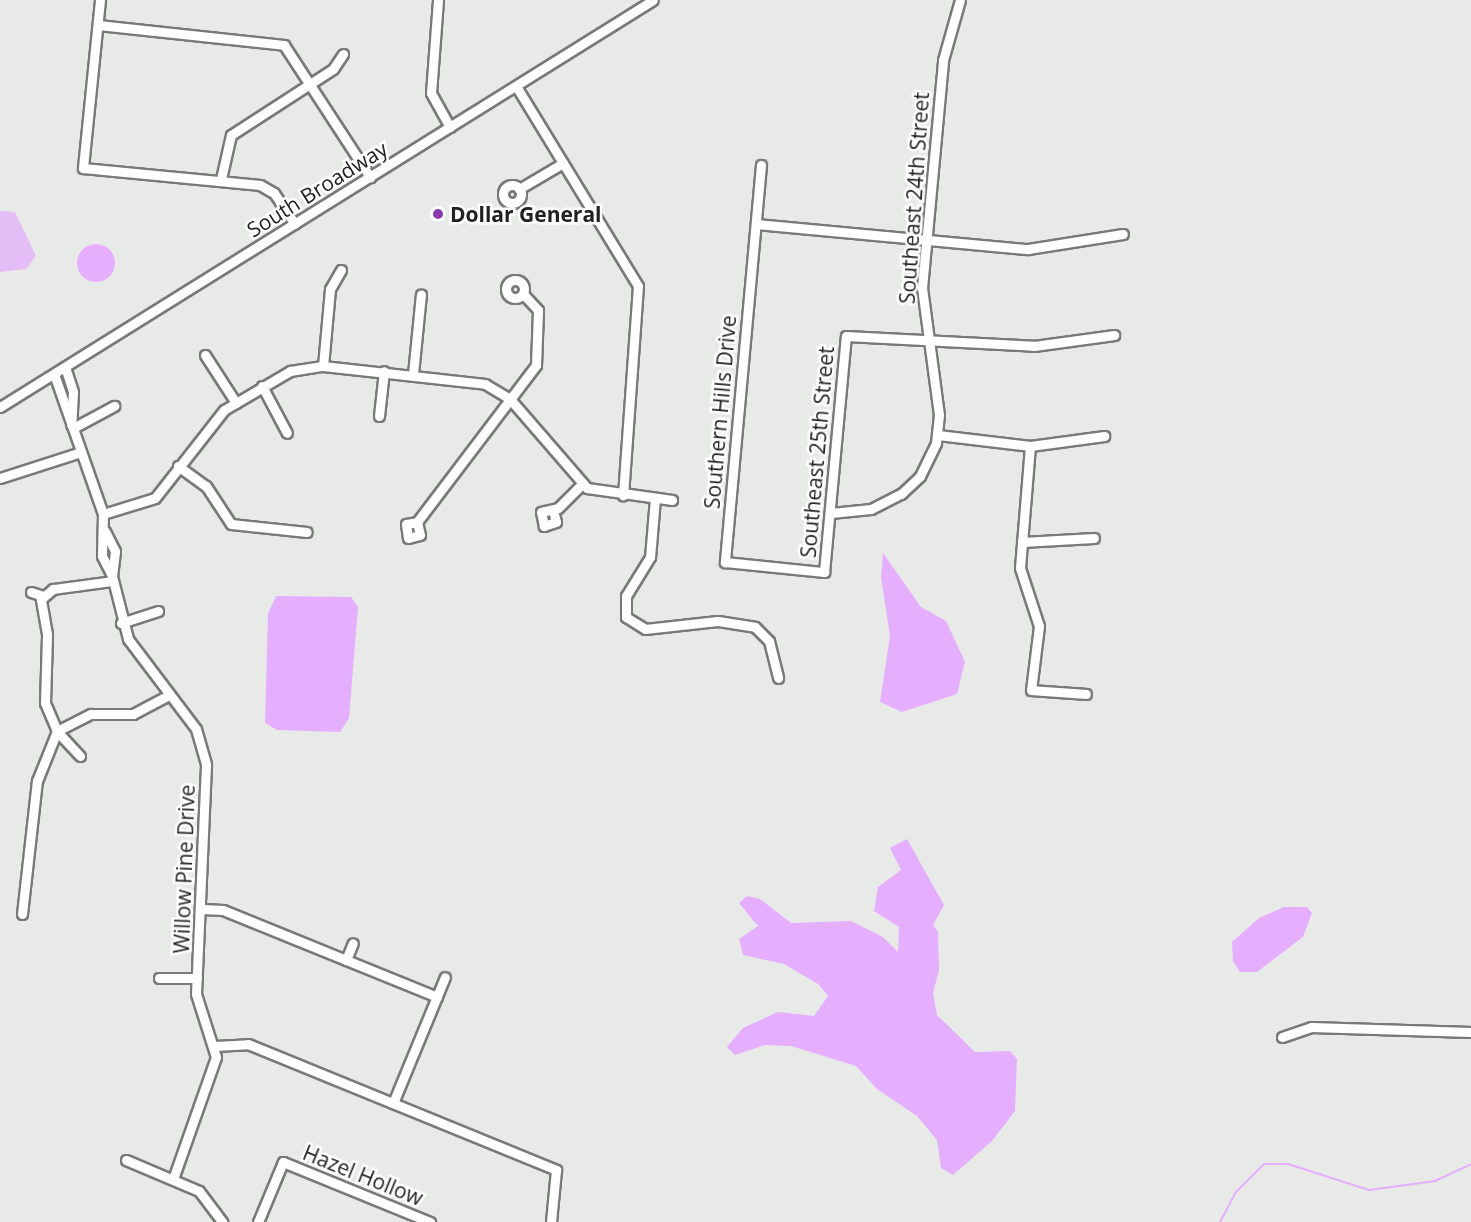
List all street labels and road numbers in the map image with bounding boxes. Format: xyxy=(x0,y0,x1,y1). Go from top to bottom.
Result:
street label: Southeast 24th Street xyxy=(894,91,934,305)
street label: South Broadway xyxy=(242,136,392,242)
street label: Southern Hills Drive xyxy=(699,314,741,510)
street label: Southeast 25th Street xyxy=(795,345,839,559)
street label: Willow Pine Drive xyxy=(168,784,200,954)
street label: Hazel Hollow xyxy=(299,1139,427,1211)

